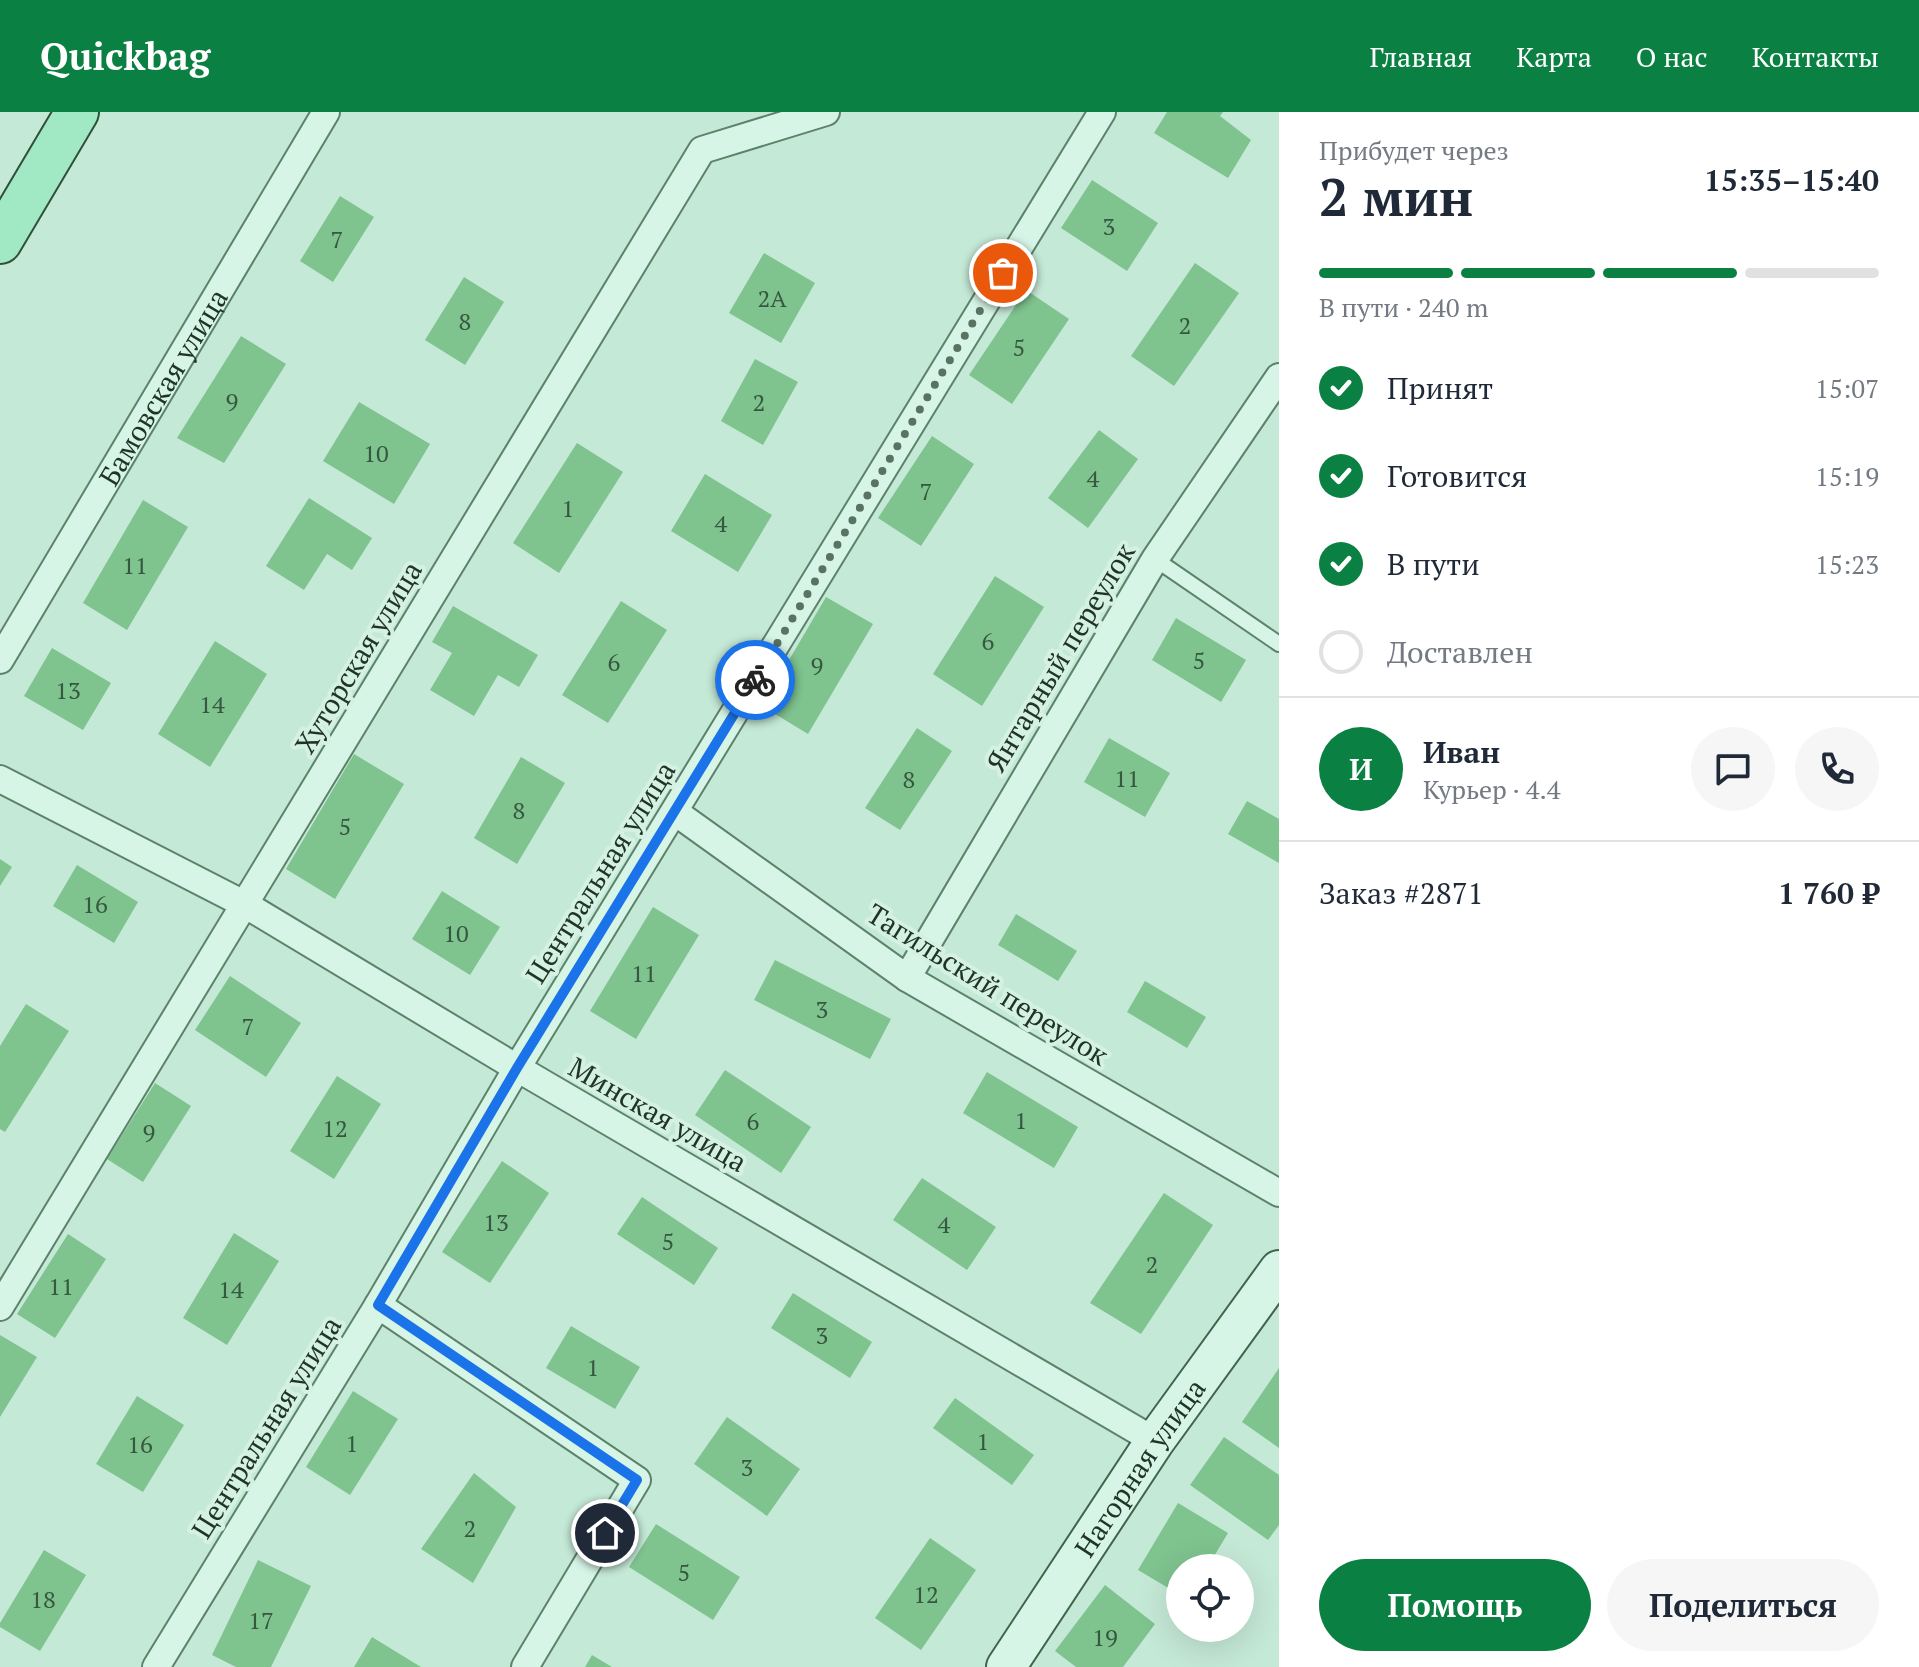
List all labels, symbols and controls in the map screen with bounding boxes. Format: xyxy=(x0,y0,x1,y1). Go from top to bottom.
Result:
text: Quickbag xyxy=(40,31,210,81)
text: Главная xyxy=(1369,38,1472,75)
text: Карта xyxy=(1516,38,1592,75)
text: О нас xyxy=(1636,38,1708,75)
text: Контакты xyxy=(1752,38,1879,75)
text: Прибудет через xyxy=(1319,133,1509,167)
text: 15:35–15:40 xyxy=(1704,160,1879,200)
text: 2 мин xyxy=(1319,162,1473,231)
house number: 3 xyxy=(1103,210,1115,242)
house number: 7 xyxy=(331,223,343,255)
pin xyxy=(969,239,1037,307)
icon: bag xyxy=(981,251,1025,295)
street label: Бамовская улица xyxy=(90,281,235,492)
house number: 2А xyxy=(757,282,787,314)
text: В пути · 240 m xyxy=(1319,290,1488,324)
house number: 8 xyxy=(459,305,471,337)
house number: 2 xyxy=(1179,309,1191,341)
house number: 5 xyxy=(1013,331,1025,363)
icon: check xyxy=(1319,366,1363,410)
text: Принят xyxy=(1387,368,1493,408)
text: 15:07 xyxy=(1815,371,1879,405)
house number: 9 xyxy=(226,385,238,417)
house number: 2 xyxy=(753,386,765,418)
house number: 10 xyxy=(363,437,389,469)
icon: check xyxy=(1319,454,1363,498)
text: Готовится xyxy=(1387,456,1527,496)
text: 15:19 xyxy=(1815,459,1879,493)
house number: 4 xyxy=(1087,462,1100,494)
house number: 7 xyxy=(920,475,932,507)
house number: 1 xyxy=(562,492,574,524)
house number: 4 xyxy=(715,507,728,539)
street label: Янтарный переулок xyxy=(977,535,1143,778)
icon: check xyxy=(1319,542,1363,586)
text: В пути xyxy=(1387,544,1480,584)
text: 15:23 xyxy=(1815,547,1879,581)
house number: 11 xyxy=(122,549,148,581)
street label: Хуторская улица xyxy=(286,554,430,760)
house number: 6 xyxy=(982,625,995,657)
text: Доставлен xyxy=(1387,632,1533,672)
courier xyxy=(715,640,795,720)
house number: 5 xyxy=(1193,644,1205,676)
house number: 6 xyxy=(608,646,621,678)
house number: 9 xyxy=(811,649,823,681)
icon: bike xyxy=(733,658,777,702)
house number: 13 xyxy=(55,674,81,706)
house number: 14 xyxy=(199,688,225,720)
button: chat xyxy=(1691,727,1775,811)
button: phone xyxy=(1795,727,1879,811)
text: Иван xyxy=(1423,732,1500,772)
text: И xyxy=(1349,749,1373,789)
street label: Центральная улица xyxy=(517,754,683,990)
house number: 11 xyxy=(1114,762,1140,794)
house number: 8 xyxy=(903,763,915,795)
text: Курьер · 4.4 xyxy=(1423,772,1561,806)
house number: 8 xyxy=(513,794,525,826)
house number: 5 xyxy=(339,810,351,842)
text: Заказ #2871 xyxy=(1319,873,1484,913)
text: 1 760 ₽ xyxy=(1778,873,1879,913)
house number: 16 xyxy=(82,888,108,920)
street label: Тагильский переулок xyxy=(860,895,1116,1074)
house number: 10 xyxy=(443,917,469,949)
house number: 11 xyxy=(631,957,657,989)
house number: 3 xyxy=(816,993,828,1025)
house number: 7 xyxy=(242,1010,254,1042)
street label: Минская улица xyxy=(562,1048,754,1180)
house number: 1 xyxy=(1015,1104,1027,1136)
house number: 6 xyxy=(747,1105,760,1137)
house number: 12 xyxy=(322,1112,348,1144)
house number: 9 xyxy=(143,1116,155,1148)
house number: 13 xyxy=(483,1206,509,1238)
house number: 4 xyxy=(938,1208,951,1240)
house number: 5 xyxy=(662,1225,674,1257)
house number: 2 xyxy=(1146,1248,1158,1280)
house number: 11 xyxy=(48,1270,74,1302)
house number: 14 xyxy=(218,1273,244,1305)
street label: Центральная улица xyxy=(183,1309,349,1545)
house number: 3 xyxy=(816,1319,828,1351)
house number: 1 xyxy=(587,1351,599,1383)
street label: Нагорная улица xyxy=(1065,1371,1213,1564)
house number: 1 xyxy=(977,1425,989,1457)
house number: 1 xyxy=(346,1427,358,1459)
house number: 16 xyxy=(127,1428,153,1460)
house number: 3 xyxy=(741,1451,753,1483)
pin xyxy=(571,1499,639,1567)
icon: home xyxy=(583,1511,627,1555)
house number: 2 xyxy=(464,1512,476,1544)
map controls xyxy=(1166,1554,1254,1642)
button: locate xyxy=(1166,1554,1254,1642)
house number: 5 xyxy=(678,1556,690,1588)
button: Помощь xyxy=(1319,1559,1591,1651)
button: Поделиться xyxy=(1607,1559,1879,1651)
house number: 12 xyxy=(913,1578,939,1610)
house number: 18 xyxy=(30,1583,56,1615)
house number: 17 xyxy=(248,1604,274,1636)
house number: 19 xyxy=(1092,1621,1118,1653)

